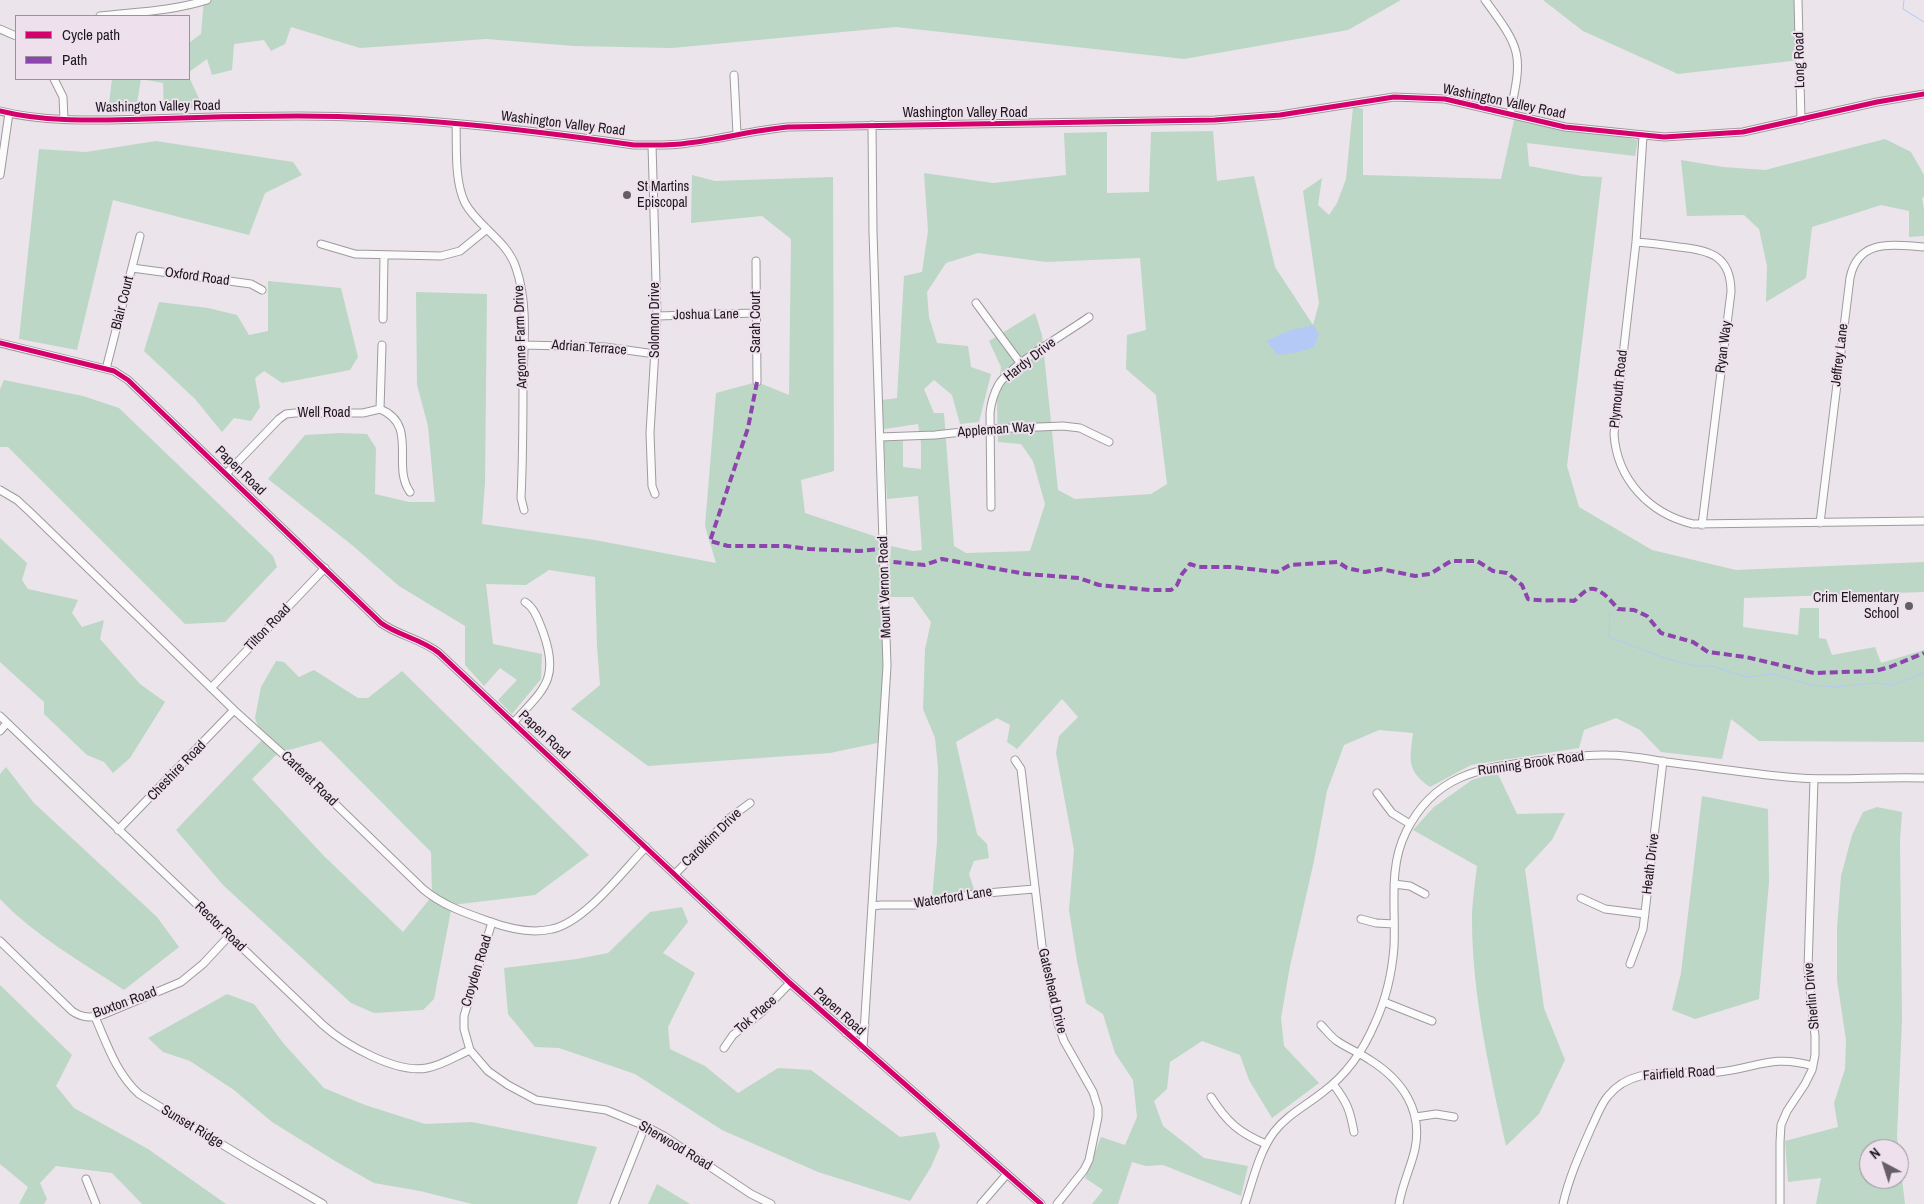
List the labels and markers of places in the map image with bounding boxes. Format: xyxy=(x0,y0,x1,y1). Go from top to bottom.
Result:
place label: St Martins Episcopal xyxy=(637,179,689,212)
marker: St Martins Episcopal xyxy=(621,189,633,201)
place label: Crim Elementary School xyxy=(1813,590,1899,622)
marker: Crim Elementary School xyxy=(1903,600,1915,612)

